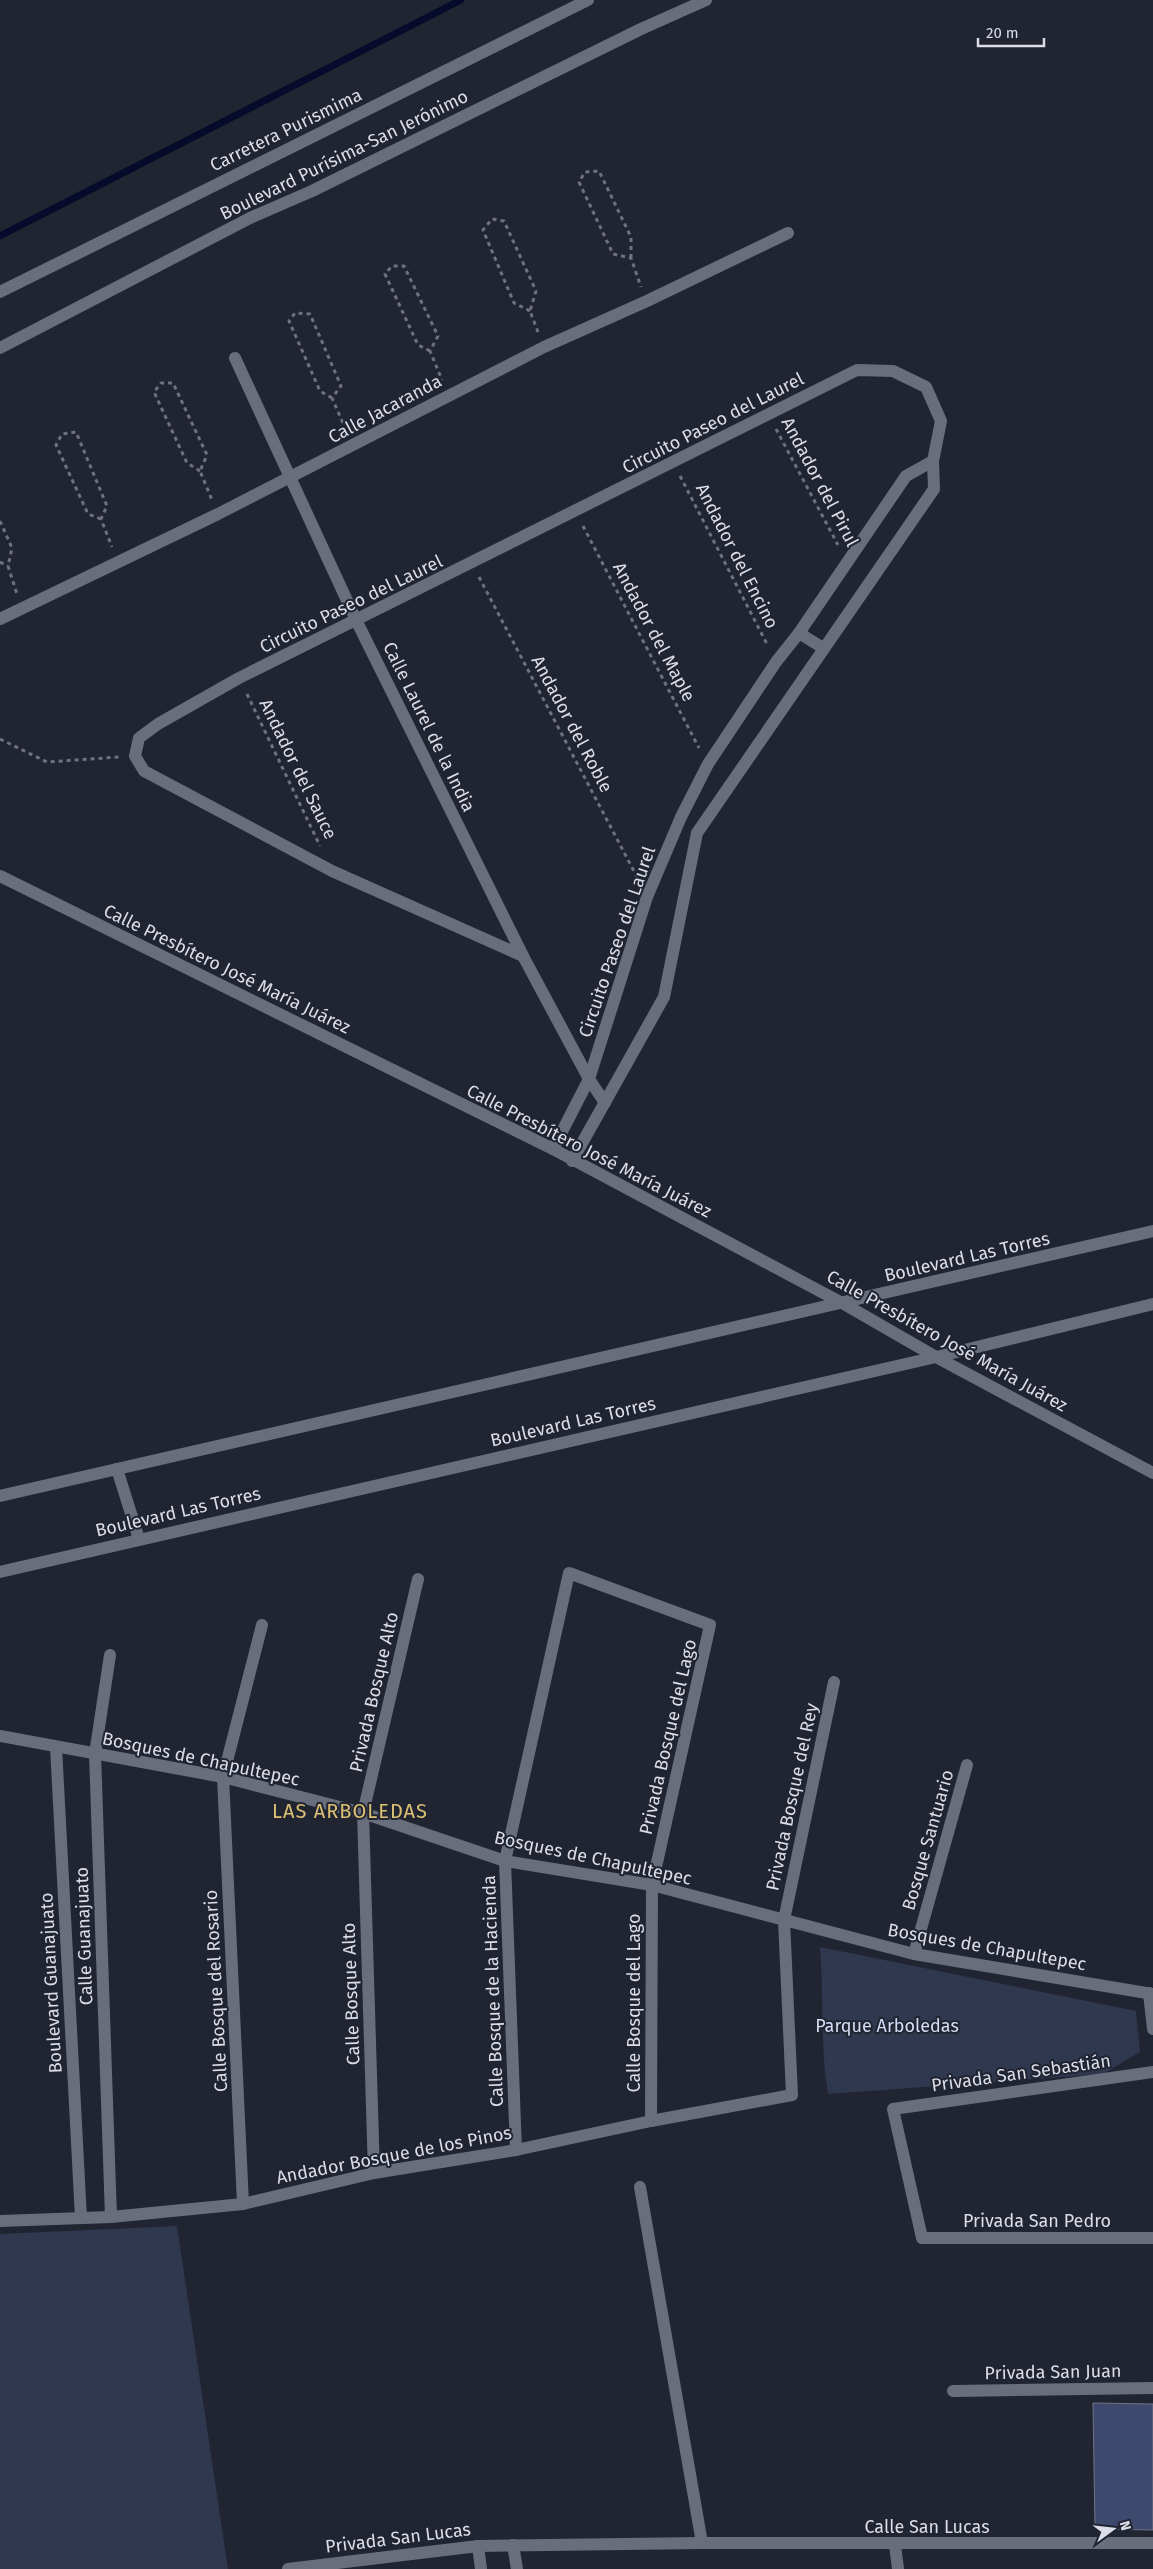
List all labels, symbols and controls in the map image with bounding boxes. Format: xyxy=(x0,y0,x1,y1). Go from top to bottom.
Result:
scale bar xyxy=(978,15,1044,47)
text: 20 m xyxy=(986,24,1019,42)
street label: Carretera Purismima xyxy=(206,84,366,176)
street label: Boulevard Purísima-San Jerónimo xyxy=(216,85,472,225)
street label: Circuito Paseo del Laurel xyxy=(619,368,807,478)
street label: Calle Jacaranda xyxy=(325,370,445,448)
street label: Andador del Pirul xyxy=(777,414,863,550)
street label: Andador del Encino xyxy=(691,480,783,632)
street label: Circuito Paseo del Laurel xyxy=(256,550,446,658)
street label: Andador del Maple xyxy=(608,559,700,705)
street label: Calle Laurel de la India xyxy=(378,638,480,816)
street label: Andador del Roble xyxy=(527,652,617,796)
street label: Andador del Sauce xyxy=(255,695,341,843)
street label: Circuito Paseo del Laurel xyxy=(574,843,660,1041)
street label: Calle Presbítero José María Juárez xyxy=(100,900,354,1039)
street label: Calle Presbítero José María Juárez xyxy=(463,1079,715,1223)
street label: Boulevard Las Torres xyxy=(882,1227,1052,1287)
street label: Calle Presbítero José María Juárez xyxy=(823,1265,1071,1417)
street label: Boulevard Las Torres xyxy=(488,1392,658,1452)
street label: Boulevard Las Torres xyxy=(93,1482,263,1542)
street label: Privada Bosque Alto xyxy=(345,1610,403,1774)
street label: Privada Bosque del Lago xyxy=(635,1637,701,1837)
street label: Privada Bosque del Rey xyxy=(761,1701,823,1893)
street label: Bosques de Chapultepec xyxy=(100,1727,302,1791)
street label: Bosque Santuario xyxy=(897,1767,959,1913)
district label: LAS ARBOLEDAS xyxy=(272,1799,428,1823)
street label: Bosques de Chapultepec xyxy=(492,1826,694,1890)
street label: Calle Guanajuato xyxy=(71,1866,97,2006)
street label: Calle Bosque de la Hacienda xyxy=(478,1875,508,2107)
street label: Calle Bosque del Rosario xyxy=(200,1889,232,2093)
street label: Boulevard Guanajuato xyxy=(35,1892,67,2074)
street label: Calle Bosque del Lago xyxy=(623,1914,645,2092)
street label: Bosques de Chapultepec xyxy=(886,1919,1088,1975)
street label: Calle Bosque Alto xyxy=(338,1922,364,2066)
park label: Parque Arboledas xyxy=(815,2015,959,2037)
street label: Privada San Sebastián xyxy=(930,2050,1112,2096)
street label: Andador Bosque de los Pinos xyxy=(274,2121,514,2189)
street label: Privada San Pedro xyxy=(963,2210,1111,2232)
street label: Privada San Juan xyxy=(984,2360,1122,2384)
north arrow xyxy=(1088,2504,1138,2554)
street label: Calle San Lucas xyxy=(864,2516,990,2538)
street label: Privada San Lucas xyxy=(324,2518,472,2558)
text: N xyxy=(1116,2519,1134,2532)

